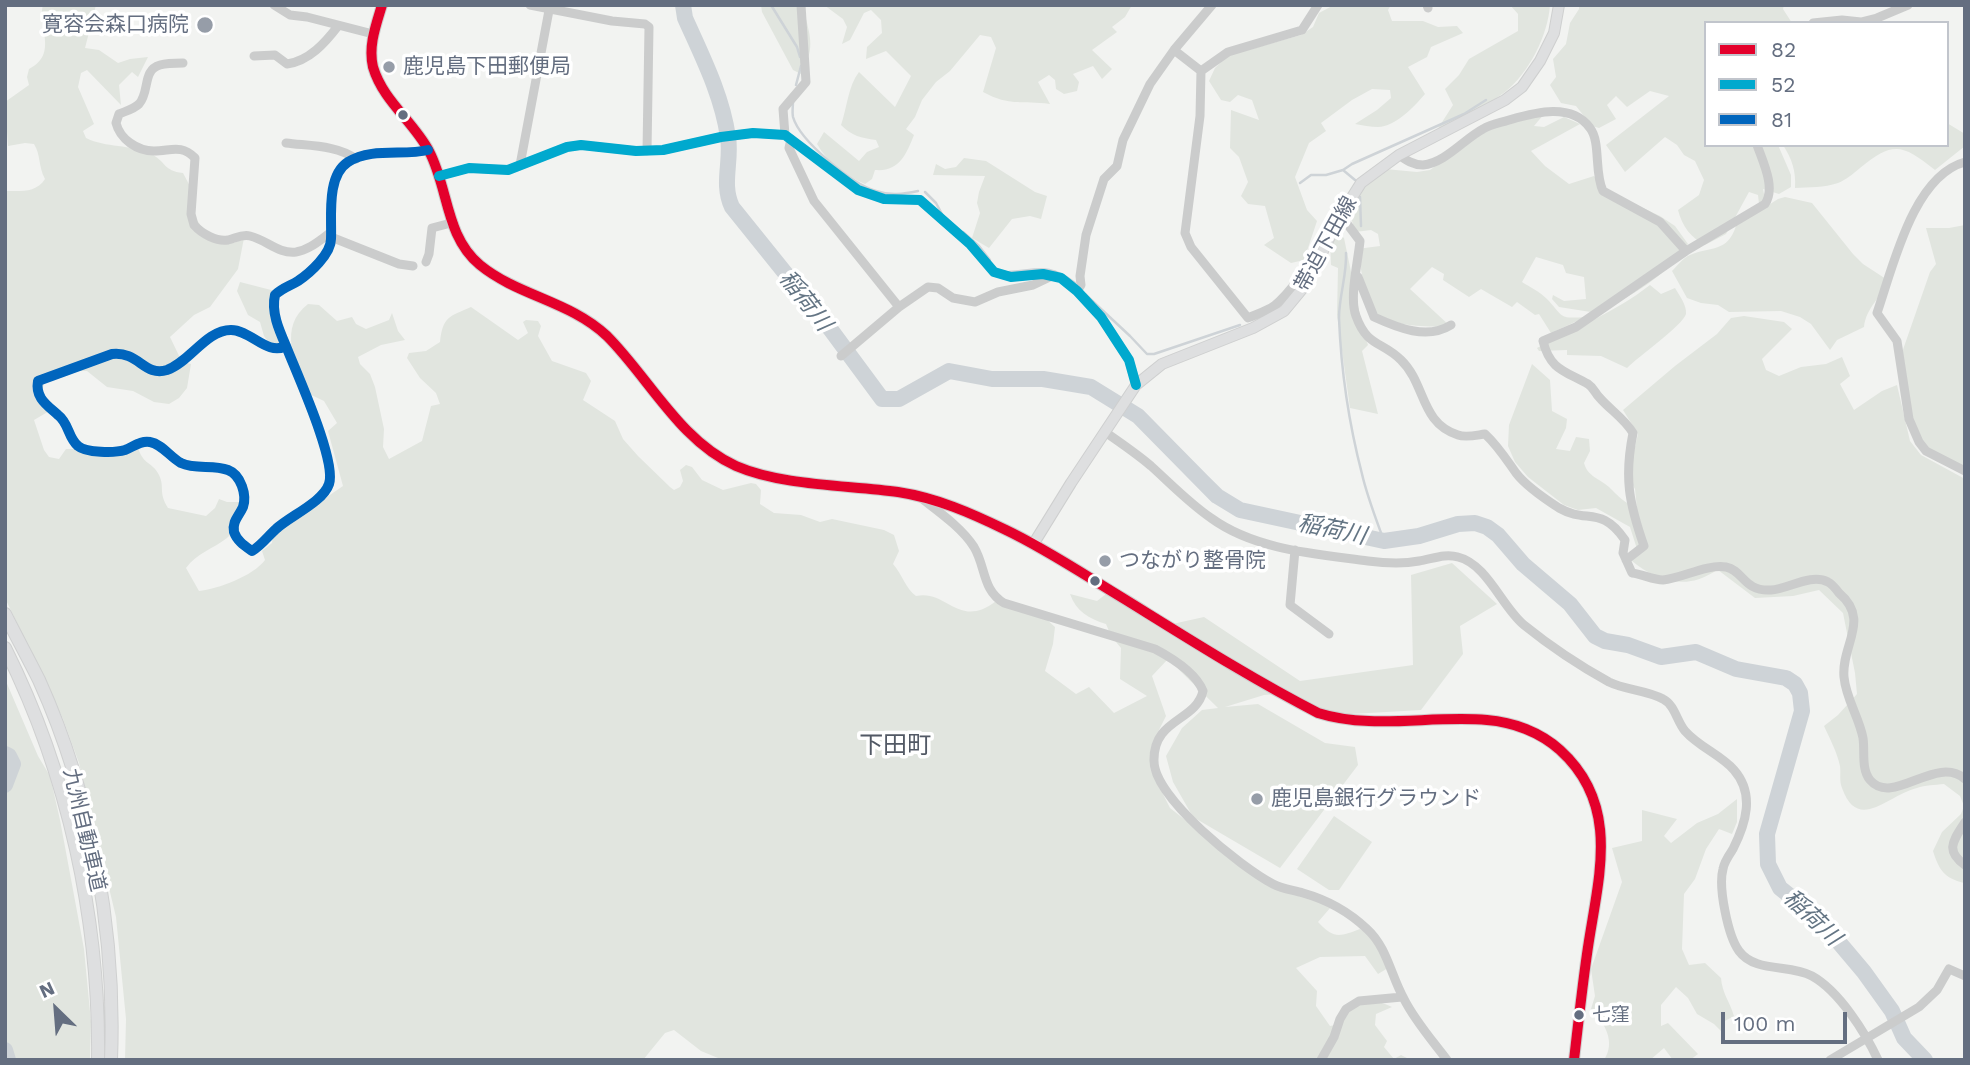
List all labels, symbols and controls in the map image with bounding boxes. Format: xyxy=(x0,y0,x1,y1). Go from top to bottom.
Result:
place label: 寛容会森口病院 xyxy=(42,12,189,38)
marker: 寛容会森口病院 xyxy=(195,15,215,35)
legend xyxy=(1704,21,1949,147)
text: 82 xyxy=(1771,37,1796,62)
place label: 鹿児島下田郵便局 xyxy=(403,54,571,80)
marker: 鹿児島下田郵便局 xyxy=(381,59,397,75)
text: 52 xyxy=(1771,72,1795,97)
text: 81 xyxy=(1771,107,1792,132)
unlabelled marker xyxy=(396,108,410,122)
street label: 帯迫下田線 xyxy=(1290,192,1362,296)
water label: 稲荷川 xyxy=(773,265,837,337)
water label: 稲荷川 xyxy=(1295,509,1369,551)
place label: つながり整骨院 xyxy=(1119,548,1266,574)
marker: つながり整骨院 xyxy=(1097,553,1113,569)
unlabelled marker xyxy=(1088,574,1102,588)
district label: 下田町 xyxy=(859,732,931,760)
street label: 九州自動車道 xyxy=(58,766,110,894)
place label: 鹿児島銀行グラウンド xyxy=(1271,786,1481,812)
marker: 鹿児島銀行グラウンド xyxy=(1249,791,1265,807)
water label: 稲荷川 xyxy=(1778,884,1846,952)
north arrow xyxy=(21,974,91,1044)
text: N xyxy=(36,976,58,1003)
scale bar xyxy=(1725,998,1851,1042)
place label: 七窪 xyxy=(1592,1004,1630,1026)
marker: 七窪 xyxy=(1572,1008,1586,1022)
text: 100 m xyxy=(1734,1011,1796,1036)

